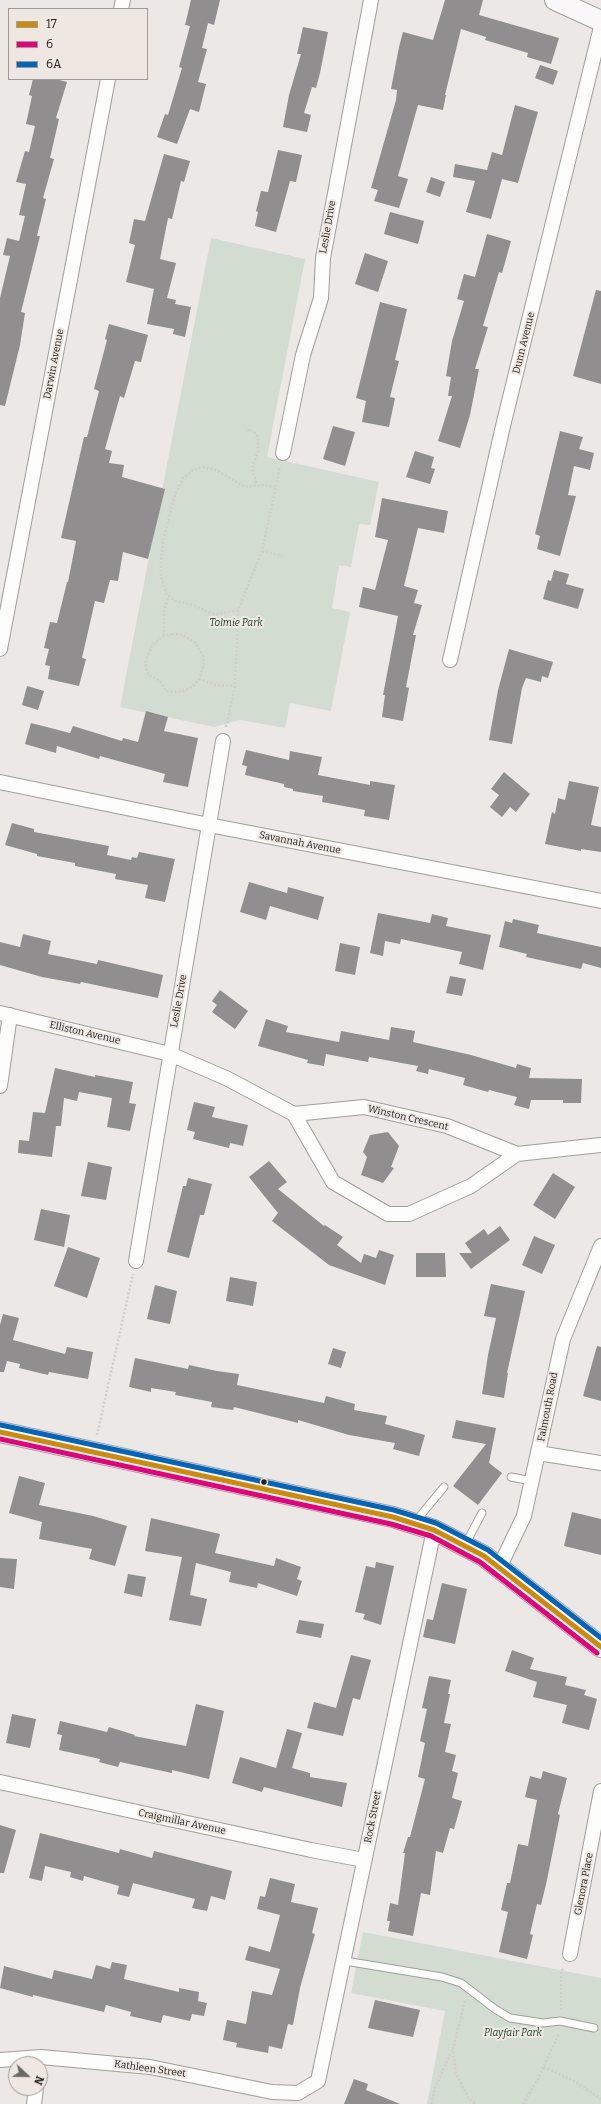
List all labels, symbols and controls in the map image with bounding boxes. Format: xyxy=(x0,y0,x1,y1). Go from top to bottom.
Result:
legend xyxy=(8,8,148,80)
text: 17 xyxy=(46,17,57,31)
text: 6 xyxy=(46,37,53,51)
text: 6A xyxy=(46,57,62,71)
street label: Leslie Drive xyxy=(317,200,339,254)
street label: Dunn Avenue xyxy=(511,311,537,375)
street label: Darwin Avenue xyxy=(41,328,67,400)
park label: Tolmie Park xyxy=(209,617,263,629)
street label: Savannah Avenue xyxy=(258,829,342,857)
street label: Leslie Drive xyxy=(168,974,190,1028)
street label: Elliston Avenue xyxy=(48,1019,122,1047)
street label: Winston Crescent xyxy=(367,1103,449,1133)
street label: Falmouth Road xyxy=(535,1371,561,1443)
unlabelled marker xyxy=(259,1477,269,1487)
street label: Rock Street xyxy=(362,1790,384,1844)
street label: Craigmillar Avenue xyxy=(137,1807,227,1837)
street label: Glenora Place xyxy=(572,1852,596,1916)
park label: Playfair Park xyxy=(484,2027,542,2039)
north arrow xyxy=(8,2056,48,2096)
street label: Kathleen Street xyxy=(113,2058,187,2080)
text: N xyxy=(31,2074,46,2087)

